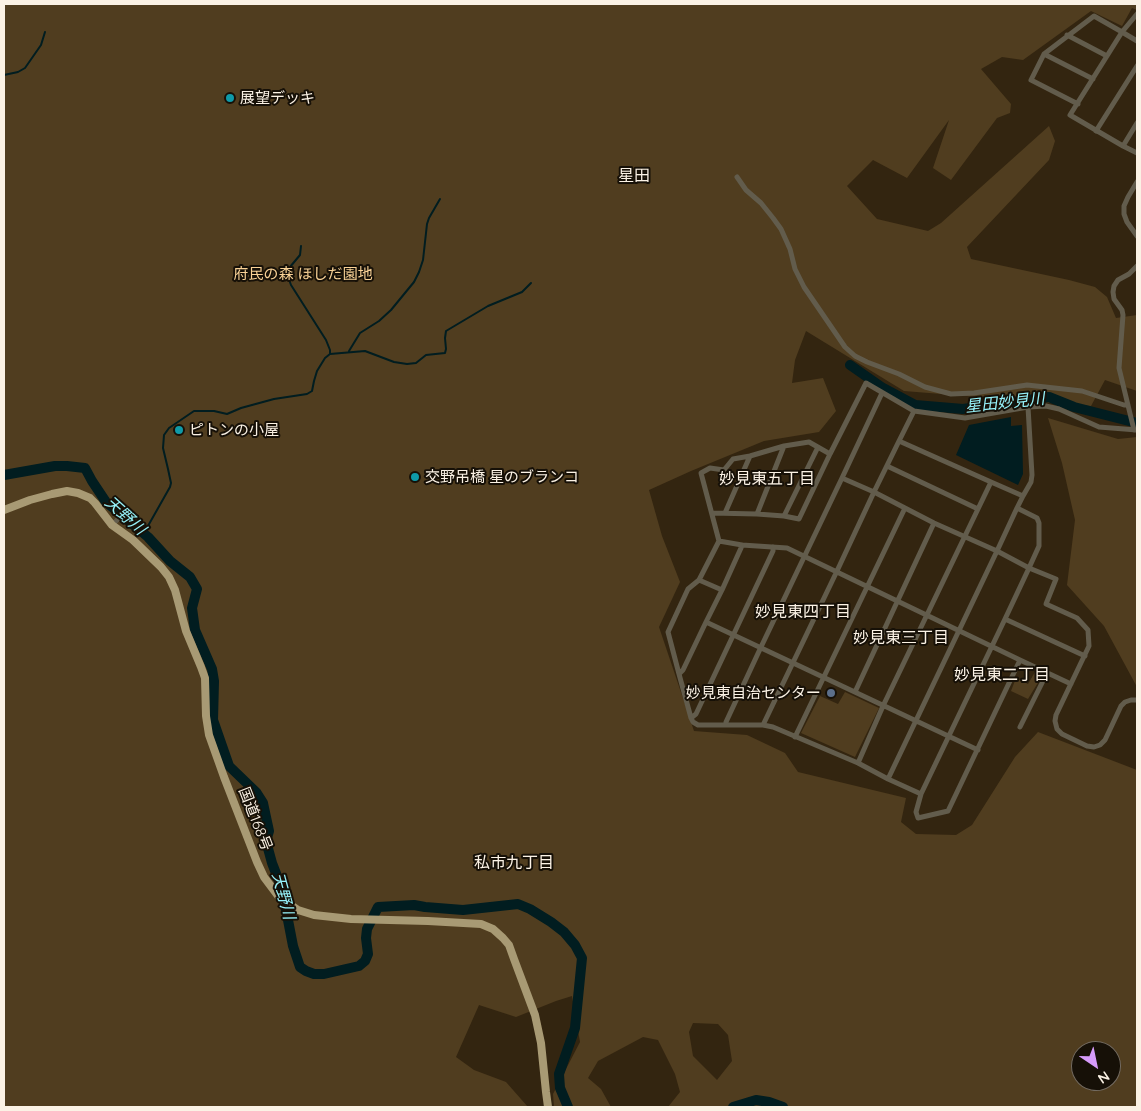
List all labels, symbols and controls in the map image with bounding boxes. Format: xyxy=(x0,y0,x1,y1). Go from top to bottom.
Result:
place label: 展望デッキ xyxy=(240,89,315,107)
marker: 展望デッキ xyxy=(224,92,236,104)
district label: 星田 xyxy=(618,166,650,186)
park label: 府民の森 ほしだ園地 xyxy=(233,265,373,283)
water label: 星田妙見川 xyxy=(964,389,1046,417)
place label: ピトンの小屋 xyxy=(189,421,279,439)
marker: ピトンの小屋 xyxy=(173,424,185,436)
place label: 交野吊橋 星のブランコ xyxy=(425,468,579,486)
district label: 妙見東五丁目 xyxy=(719,469,815,489)
marker: 交野吊橋 星のブランコ xyxy=(409,471,421,483)
water label: 天野川 xyxy=(101,493,149,539)
district label: 妙見東四丁目 xyxy=(755,602,851,622)
district label: 妙見東三丁目 xyxy=(853,628,949,648)
district label: 妙見東二丁目 xyxy=(954,665,1050,685)
place label: 妙見東自治センター xyxy=(686,684,821,702)
marker: 妙見東自治センター xyxy=(825,687,837,699)
street label: 国道168号 xyxy=(235,785,275,853)
district label: 私市九丁目 xyxy=(474,853,554,873)
water label: 天野川 xyxy=(268,870,298,922)
north arrow xyxy=(1071,1041,1121,1091)
text: N xyxy=(1095,1067,1113,1088)

